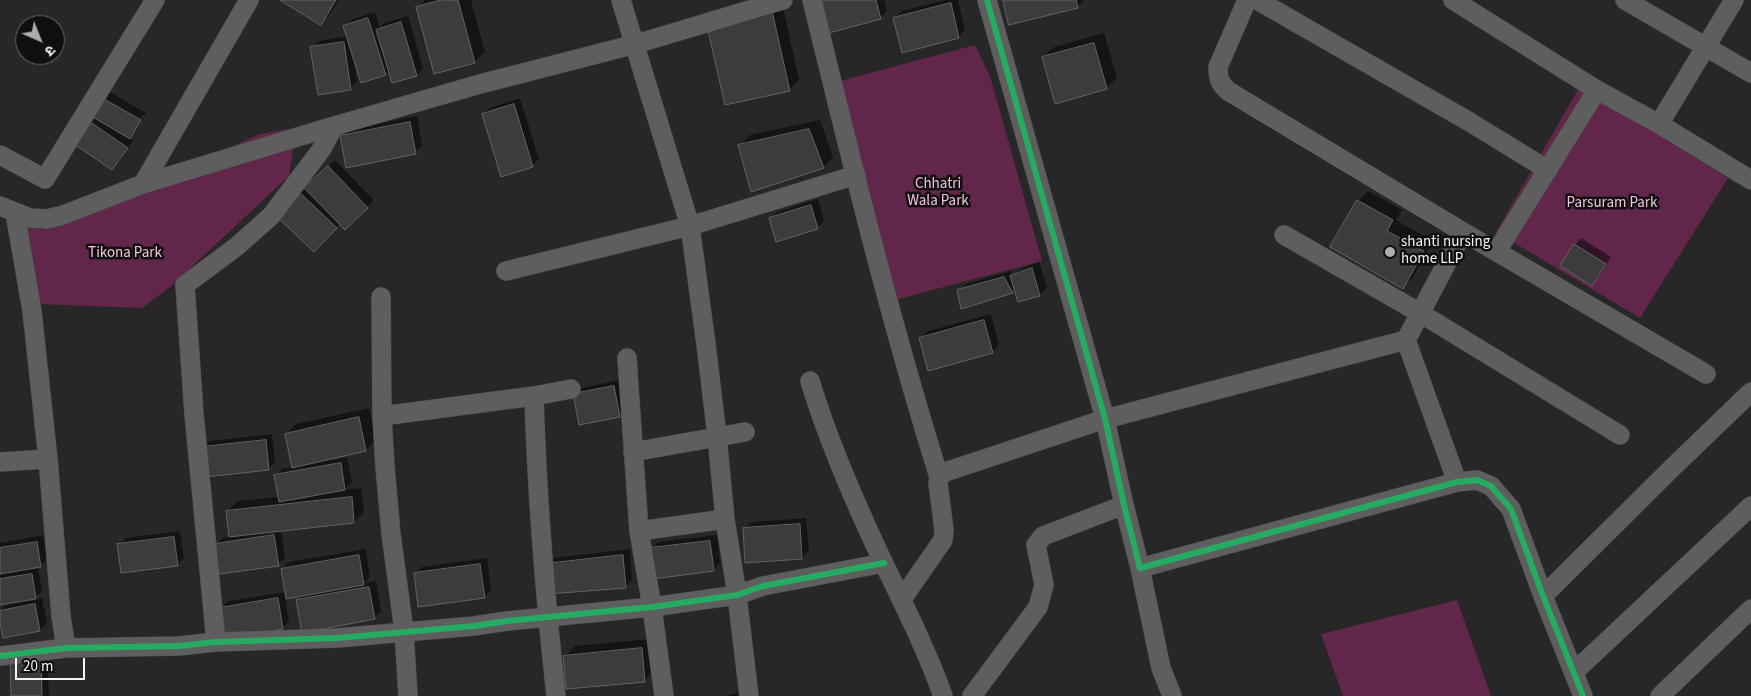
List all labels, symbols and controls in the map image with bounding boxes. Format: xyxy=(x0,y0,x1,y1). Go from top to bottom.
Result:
north arrow xyxy=(15,15,65,65)
text: उ xyxy=(40,40,60,60)
park label: Chhatri Wala Park xyxy=(907,176,969,211)
park label: Parsuram Park xyxy=(1567,195,1657,213)
place label: shanti nursing home LLP xyxy=(1401,234,1490,269)
park label: Tikona Park xyxy=(88,245,162,263)
marker: shanti nursing home LLP xyxy=(1383,245,1397,259)
scale bar xyxy=(18,648,88,680)
text: 20 m xyxy=(23,656,53,677)

